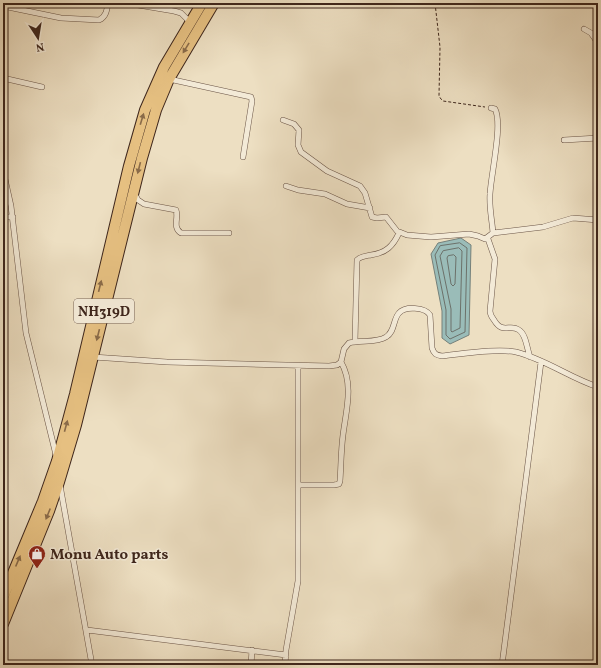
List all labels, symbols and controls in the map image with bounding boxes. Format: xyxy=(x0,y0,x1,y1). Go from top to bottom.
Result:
north arrow xyxy=(18,18,58,58)
text: N xyxy=(34,38,45,54)
one-way arrow xyxy=(183,42,190,54)
one-way arrow xyxy=(139,113,145,125)
one-way arrow xyxy=(136,162,142,175)
one-way arrow xyxy=(97,280,103,292)
road number: NH319D xyxy=(74,299,134,323)
one-way arrow xyxy=(95,330,101,342)
one-way arrow xyxy=(63,420,69,432)
one-way arrow xyxy=(44,509,50,521)
shop icon: Monu Auto parts xyxy=(27,544,47,569)
place label: Monu Auto parts xyxy=(50,545,168,566)
one-way arrow xyxy=(15,556,21,567)

